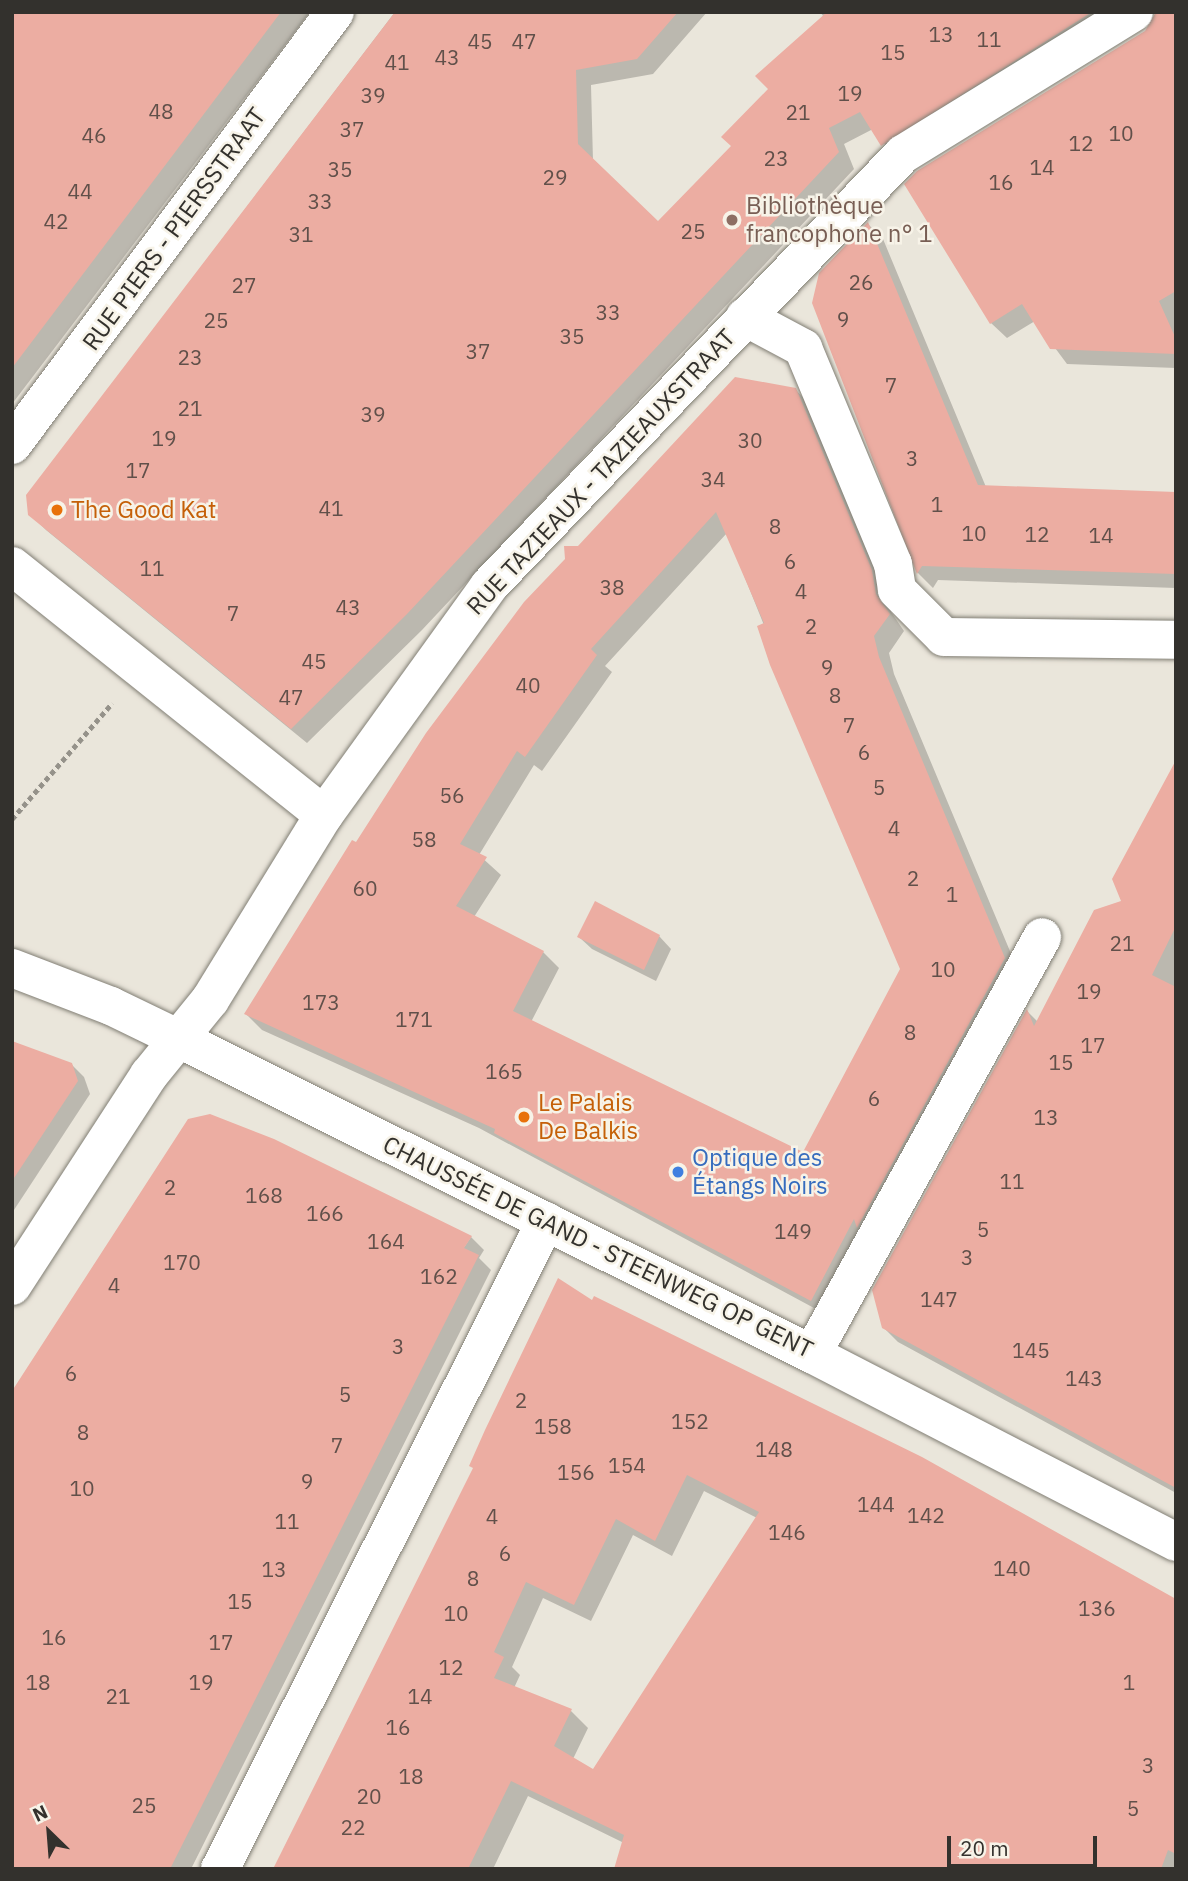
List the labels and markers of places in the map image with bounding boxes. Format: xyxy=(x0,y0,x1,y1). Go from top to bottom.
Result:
place label: Bibliothèque francophone n° 1 xyxy=(746,192,933,248)
marker: Bibliothèque francophone n° 1 xyxy=(724,212,740,228)
place label: The Good Kat xyxy=(71,496,216,524)
marker: The Good Kat xyxy=(49,502,65,518)
place label: Le Palais De Balkis xyxy=(538,1089,638,1145)
marker: Le Palais De Balkis xyxy=(516,1109,532,1125)
place label: Optique des Étangs Noirs xyxy=(692,1144,828,1200)
marker: Optique des Étangs Noirs xyxy=(670,1164,686,1180)

